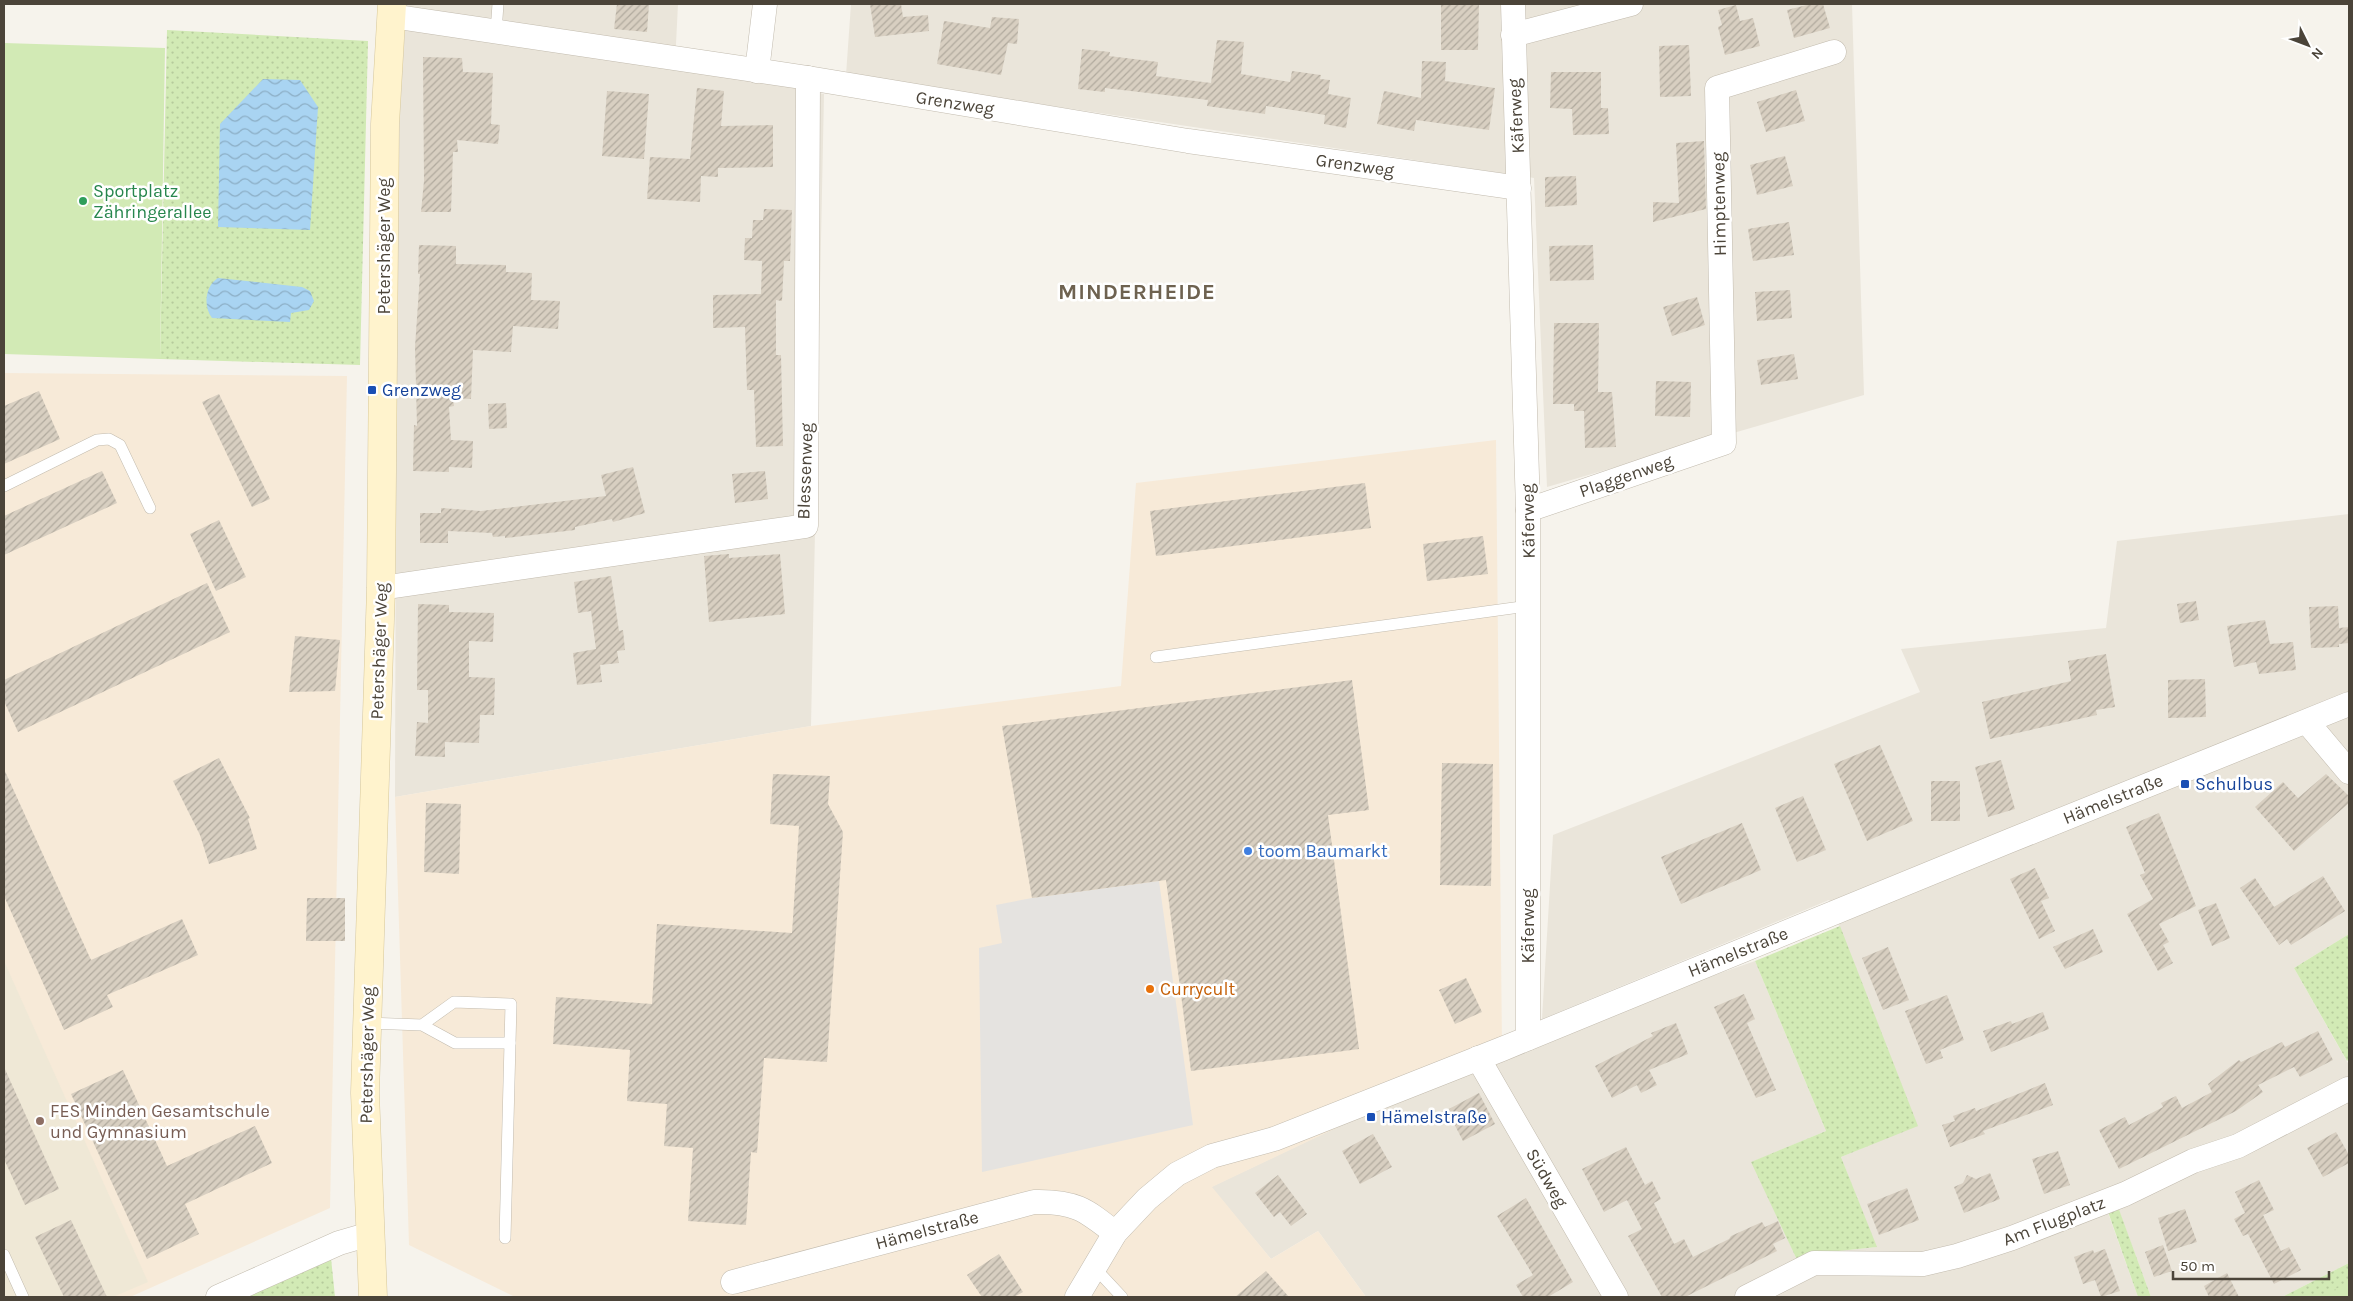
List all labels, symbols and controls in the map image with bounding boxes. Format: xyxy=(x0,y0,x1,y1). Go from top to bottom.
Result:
north arrow xyxy=(2283,20,2333,70)
text: N xyxy=(2308,44,2327,63)
street label: Käferweg xyxy=(1503,78,1529,154)
street label: Grenzweg xyxy=(914,86,996,120)
street label: Grenzweg xyxy=(1314,149,1396,181)
street label: Himptenweg xyxy=(1707,152,1731,256)
street label: Petershäger Weg xyxy=(373,177,395,315)
place label: Sportplatz Zähringerallee xyxy=(93,180,212,223)
marker: Sportplatz Zähringerallee xyxy=(77,195,89,207)
district label: MINDERHEIDE xyxy=(1058,279,1216,305)
place label: Grenzweg xyxy=(382,379,461,401)
marker: Grenzweg xyxy=(366,384,378,396)
street label: Blessenweg xyxy=(792,422,818,520)
street label: Plaggenweg xyxy=(1576,450,1676,502)
street label: Käferweg xyxy=(1516,483,1540,559)
street label: Petershäger Weg xyxy=(366,582,392,720)
street label: Hämelstraße xyxy=(2060,769,2166,829)
place label: Schulbus xyxy=(2195,773,2273,795)
marker: Schulbus xyxy=(2179,778,2191,790)
place label: toom Baumarkt xyxy=(1258,840,1388,862)
marker: toom Baumarkt xyxy=(1242,845,1254,857)
street label: Käferweg xyxy=(1517,888,1539,964)
street label: Hämelstraße xyxy=(1685,922,1791,982)
place label: Currycult xyxy=(1160,978,1236,1000)
marker: Currycult xyxy=(1144,983,1156,995)
street label: Petershäger Weg xyxy=(355,986,379,1124)
place label: FES Minden Gesamtschule und Gymnasium xyxy=(50,1100,270,1143)
place label: Hämelstraße xyxy=(1381,1106,1487,1128)
marker: Hämelstraße xyxy=(1365,1111,1377,1123)
marker: FES Minden Gesamtschule und Gymnasium xyxy=(34,1115,46,1127)
street label: Südweg xyxy=(1521,1144,1573,1212)
street label: Am Flugplatz xyxy=(2000,1191,2108,1251)
street label: Hämelstraße xyxy=(873,1206,981,1254)
scale bar xyxy=(2173,1248,2329,1280)
text: 50 m xyxy=(2180,1257,2215,1275)

